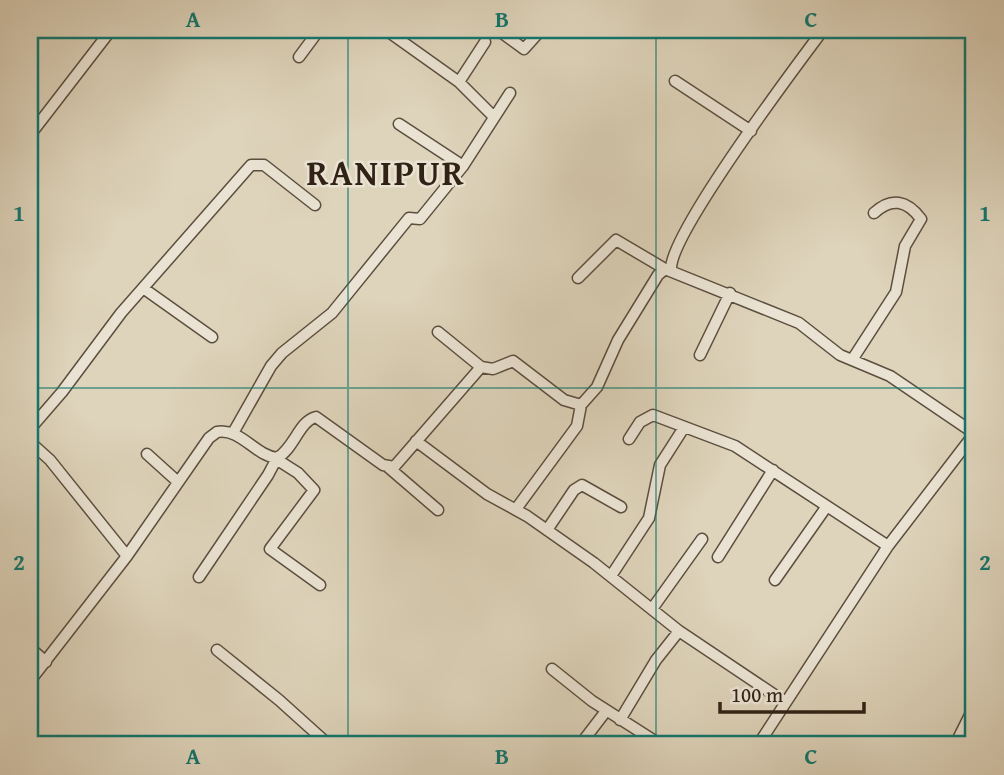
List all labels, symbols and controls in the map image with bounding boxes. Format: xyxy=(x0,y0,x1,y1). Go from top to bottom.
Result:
text: A xyxy=(186,2,201,35)
text: B xyxy=(495,2,509,35)
text: C xyxy=(804,2,818,35)
district label: RANIPUR xyxy=(307,147,465,198)
text: 1 xyxy=(13,196,25,229)
text: 1 xyxy=(979,196,991,229)
text: 2 xyxy=(13,545,25,578)
text: 2 xyxy=(979,545,991,578)
scale bar xyxy=(720,670,864,714)
text: 100 m xyxy=(731,679,783,710)
text: A xyxy=(186,739,201,772)
text: B xyxy=(495,739,509,772)
text: C xyxy=(804,739,818,772)

